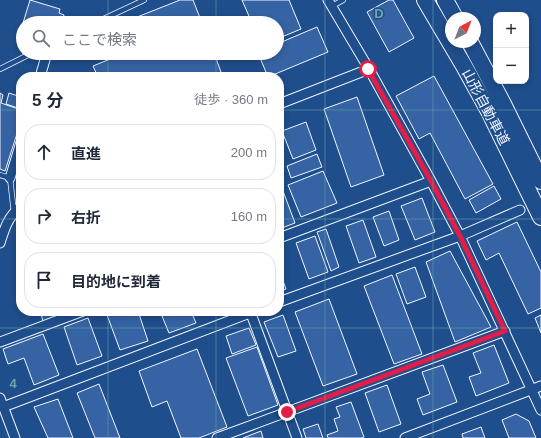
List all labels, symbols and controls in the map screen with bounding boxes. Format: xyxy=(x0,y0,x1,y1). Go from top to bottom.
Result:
text: D xyxy=(374,6,384,21)
north arrow xyxy=(445,12,481,48)
map controls xyxy=(493,12,529,84)
button: + xyxy=(493,12,529,48)
search box xyxy=(16,16,284,60)
icon: search xyxy=(30,27,52,49)
text: ここで検索 xyxy=(62,31,137,48)
button: − xyxy=(493,48,529,84)
route start xyxy=(359,60,377,78)
street label: 山形自動車道 xyxy=(459,66,513,148)
text: 5 分 xyxy=(32,91,63,110)
text: 徒歩 · 360 m xyxy=(194,92,268,107)
icon: ahead xyxy=(33,141,55,163)
text: 直進 xyxy=(71,145,101,162)
text: 200 m xyxy=(231,145,267,160)
icon: right xyxy=(33,205,55,227)
text: 右折 xyxy=(71,209,101,226)
text: 160 m xyxy=(231,209,267,224)
icon: arrive xyxy=(33,269,55,291)
text: 目的地に到着 xyxy=(71,273,161,290)
text: 4 xyxy=(9,376,17,391)
route end xyxy=(278,403,296,421)

